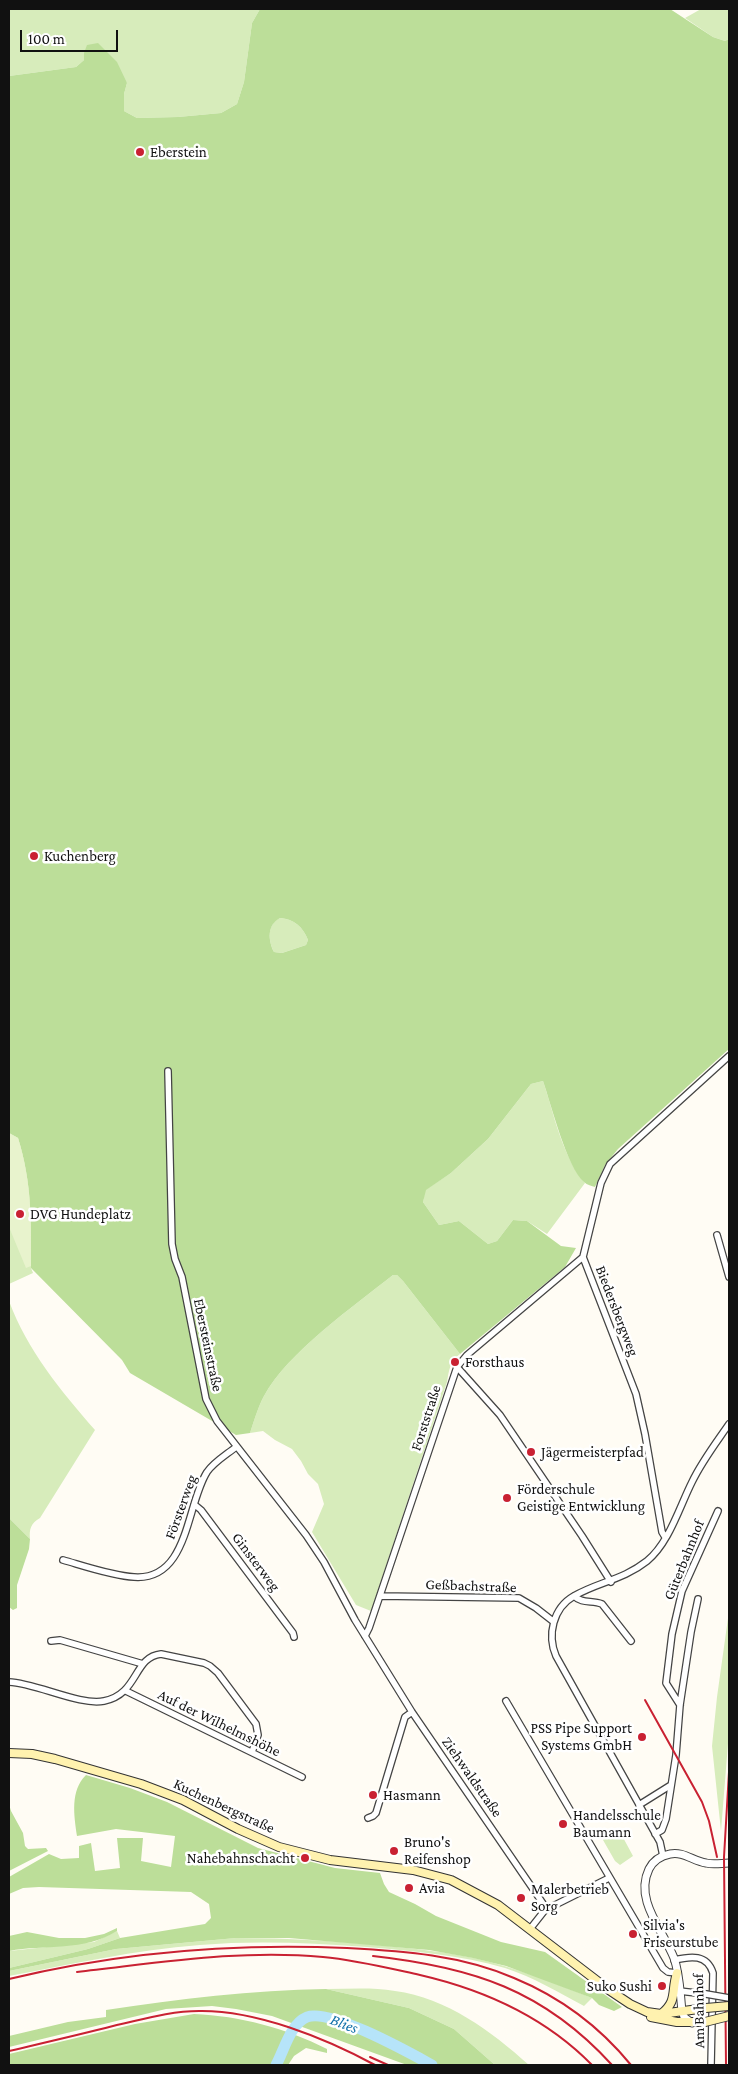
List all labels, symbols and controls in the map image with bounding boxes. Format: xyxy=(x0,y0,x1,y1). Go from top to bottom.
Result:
scale bar xyxy=(22,20,120,52)
text: 100 m xyxy=(28,31,65,47)
place label: Eberstein xyxy=(150,143,207,161)
marker: Eberstein xyxy=(134,146,146,158)
place label: Kuchenberg xyxy=(44,847,116,865)
marker: Kuchenberg xyxy=(28,850,40,862)
place label: DVG Hundeplatz xyxy=(30,1205,131,1223)
marker: DVG Hundeplatz xyxy=(14,1208,26,1220)
street label: Biedersbergweg xyxy=(591,1263,643,1359)
street label: Ebersteinstraße xyxy=(189,1297,227,1393)
place label: Forsthaus xyxy=(465,1353,524,1371)
marker: Forsthaus xyxy=(449,1356,461,1368)
street label: Forststraße xyxy=(407,1383,445,1453)
place label: Jägermeisterpfad xyxy=(541,1443,644,1461)
marker: Jägermeisterpfad xyxy=(525,1446,537,1458)
street label: Försterweg xyxy=(161,1472,201,1542)
place label: Förderschule Geistige Entwicklung xyxy=(517,1480,645,1515)
marker: Förderschule Geistige Entwicklung xyxy=(501,1492,513,1504)
street label: Güterbahnhof xyxy=(660,1517,708,1603)
street label: Ginsterweg xyxy=(228,1529,284,1595)
street label: Geßbachstraße xyxy=(425,1575,517,1597)
street label: Auf der Wilhelmshöhe xyxy=(155,1685,283,1761)
place label: PSS Pipe Support Systems GmbH xyxy=(530,1719,632,1754)
marker: PSS Pipe Support Systems GmbH xyxy=(636,1731,648,1743)
street label: Ziehwaldstraße xyxy=(438,1733,506,1821)
street label: Kuchenbergstraße xyxy=(171,1775,277,1837)
place label: Hasmann xyxy=(383,1786,441,1804)
marker: Hasmann xyxy=(367,1789,379,1801)
place label: Handelsschule Baumann xyxy=(573,1806,661,1841)
marker: Handelsschule Baumann xyxy=(557,1818,569,1830)
place label: Bruno's Reifenshop xyxy=(404,1833,471,1868)
marker: Bruno's Reifenshop xyxy=(388,1845,400,1857)
place label: Nahebahnschacht xyxy=(187,1849,295,1867)
marker: Nahebahnschacht xyxy=(299,1852,311,1864)
place label: Avia xyxy=(419,1879,445,1897)
place label: Malerbetrieb Sorg xyxy=(531,1880,609,1915)
marker: Avia xyxy=(403,1882,415,1894)
marker: Malerbetrieb Sorg xyxy=(515,1892,527,1904)
place label: Silvia's Friseurstube xyxy=(643,1916,718,1951)
marker: Silvia's Friseurstube xyxy=(627,1928,639,1940)
street label: Am Bahnhof xyxy=(689,1974,709,2048)
place label: Suko Sushi xyxy=(587,1977,652,1995)
marker: Suko Sushi xyxy=(656,1980,668,1992)
water label: Blies xyxy=(327,2010,361,2038)

